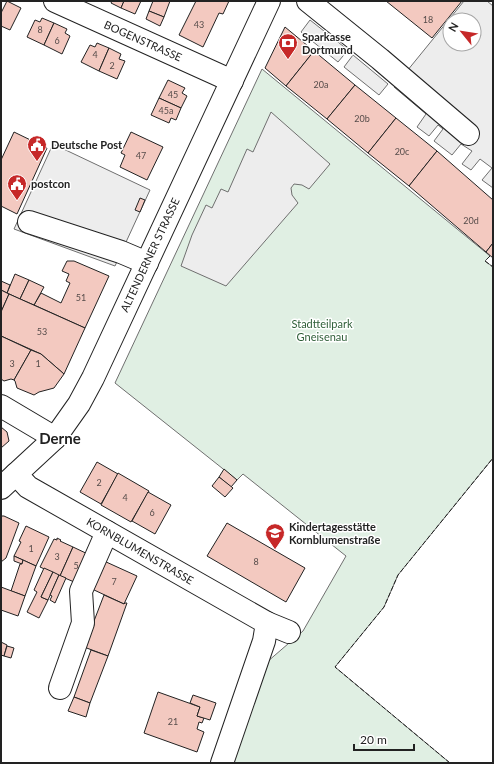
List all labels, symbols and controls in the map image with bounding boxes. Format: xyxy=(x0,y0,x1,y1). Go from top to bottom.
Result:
north arrow xyxy=(442,12,482,52)
house number: 18 xyxy=(423,14,433,25)
street label: BOGENSTRASSE xyxy=(102,18,184,64)
house number: 43 xyxy=(194,19,204,30)
text: N xyxy=(445,20,461,34)
house number: 8 xyxy=(37,24,43,35)
place label: Sparkasse Dortmund xyxy=(302,30,353,56)
bank icon: Sparkasse Dortmund xyxy=(277,32,299,60)
house number: 6 xyxy=(54,35,60,46)
house number: 4 xyxy=(92,49,98,60)
house number: 2 xyxy=(109,60,115,71)
house number: 20a xyxy=(314,79,328,90)
house number: 45 xyxy=(168,89,178,100)
house number: 45a xyxy=(159,105,173,116)
house number: 20b xyxy=(354,113,370,124)
public building icon: Deutsche Post xyxy=(26,134,48,162)
place label: Deutsche Post xyxy=(51,138,123,151)
house number: 20c xyxy=(395,146,410,157)
house number: 47 xyxy=(136,150,146,161)
public building icon: postcon xyxy=(6,173,28,201)
place label: postcon xyxy=(31,177,70,190)
street label: ALTENDERNER STRASSE xyxy=(117,196,182,314)
house number: 20d xyxy=(463,215,479,226)
house number: 51 xyxy=(76,292,86,303)
park label: Stadtteilpark Gneisenau xyxy=(291,317,353,343)
house number: 53 xyxy=(37,326,47,337)
house number: 3 xyxy=(9,358,15,369)
house number: 1 xyxy=(35,358,41,369)
district label: Derne xyxy=(39,429,81,447)
house number: 2 xyxy=(96,477,102,488)
house number: 4 xyxy=(122,492,128,503)
house number: 6 xyxy=(149,507,155,518)
street label: KORNBLUMENSTRASSE xyxy=(84,515,196,587)
place label: Kindertagesstätte Kornblumenstraße xyxy=(289,520,380,546)
school or university icon: Kindertagesstätte Kornblumenstraße xyxy=(264,522,286,550)
house number: 1 xyxy=(28,543,34,554)
house number: 3 xyxy=(54,551,60,562)
house number: 8 xyxy=(253,556,259,567)
house number: 5 xyxy=(73,560,79,571)
house number: 7 xyxy=(111,576,117,587)
house number: 21 xyxy=(168,716,178,727)
scale bar xyxy=(354,726,414,752)
text: 20 m xyxy=(360,732,387,747)

